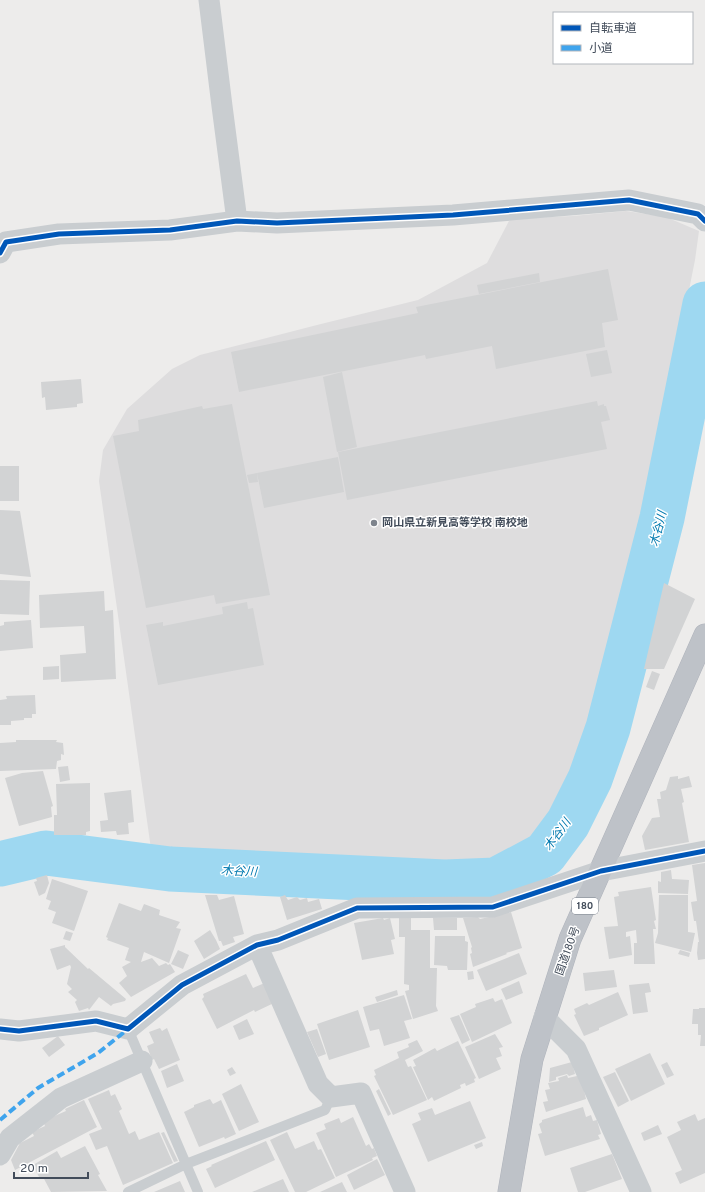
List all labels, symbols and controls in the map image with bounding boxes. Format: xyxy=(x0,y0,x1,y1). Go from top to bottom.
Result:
legend xyxy=(553,12,693,64)
text: 自転車道 xyxy=(589,21,637,37)
text: 小道 xyxy=(589,41,613,57)
water label: 木谷川 xyxy=(647,508,672,548)
place label: 岡山県立新見高等学校 南校地 xyxy=(382,516,528,530)
marker: 岡山県立新見高等学校 南校地 xyxy=(369,518,379,528)
water label: 木谷川 xyxy=(541,814,576,854)
water label: 木谷川 xyxy=(221,863,259,881)
road number: 180 xyxy=(572,898,598,914)
street label: 国道180号 xyxy=(553,925,583,977)
scale bar xyxy=(14,1154,88,1180)
text: 20 m xyxy=(20,1161,48,1177)

